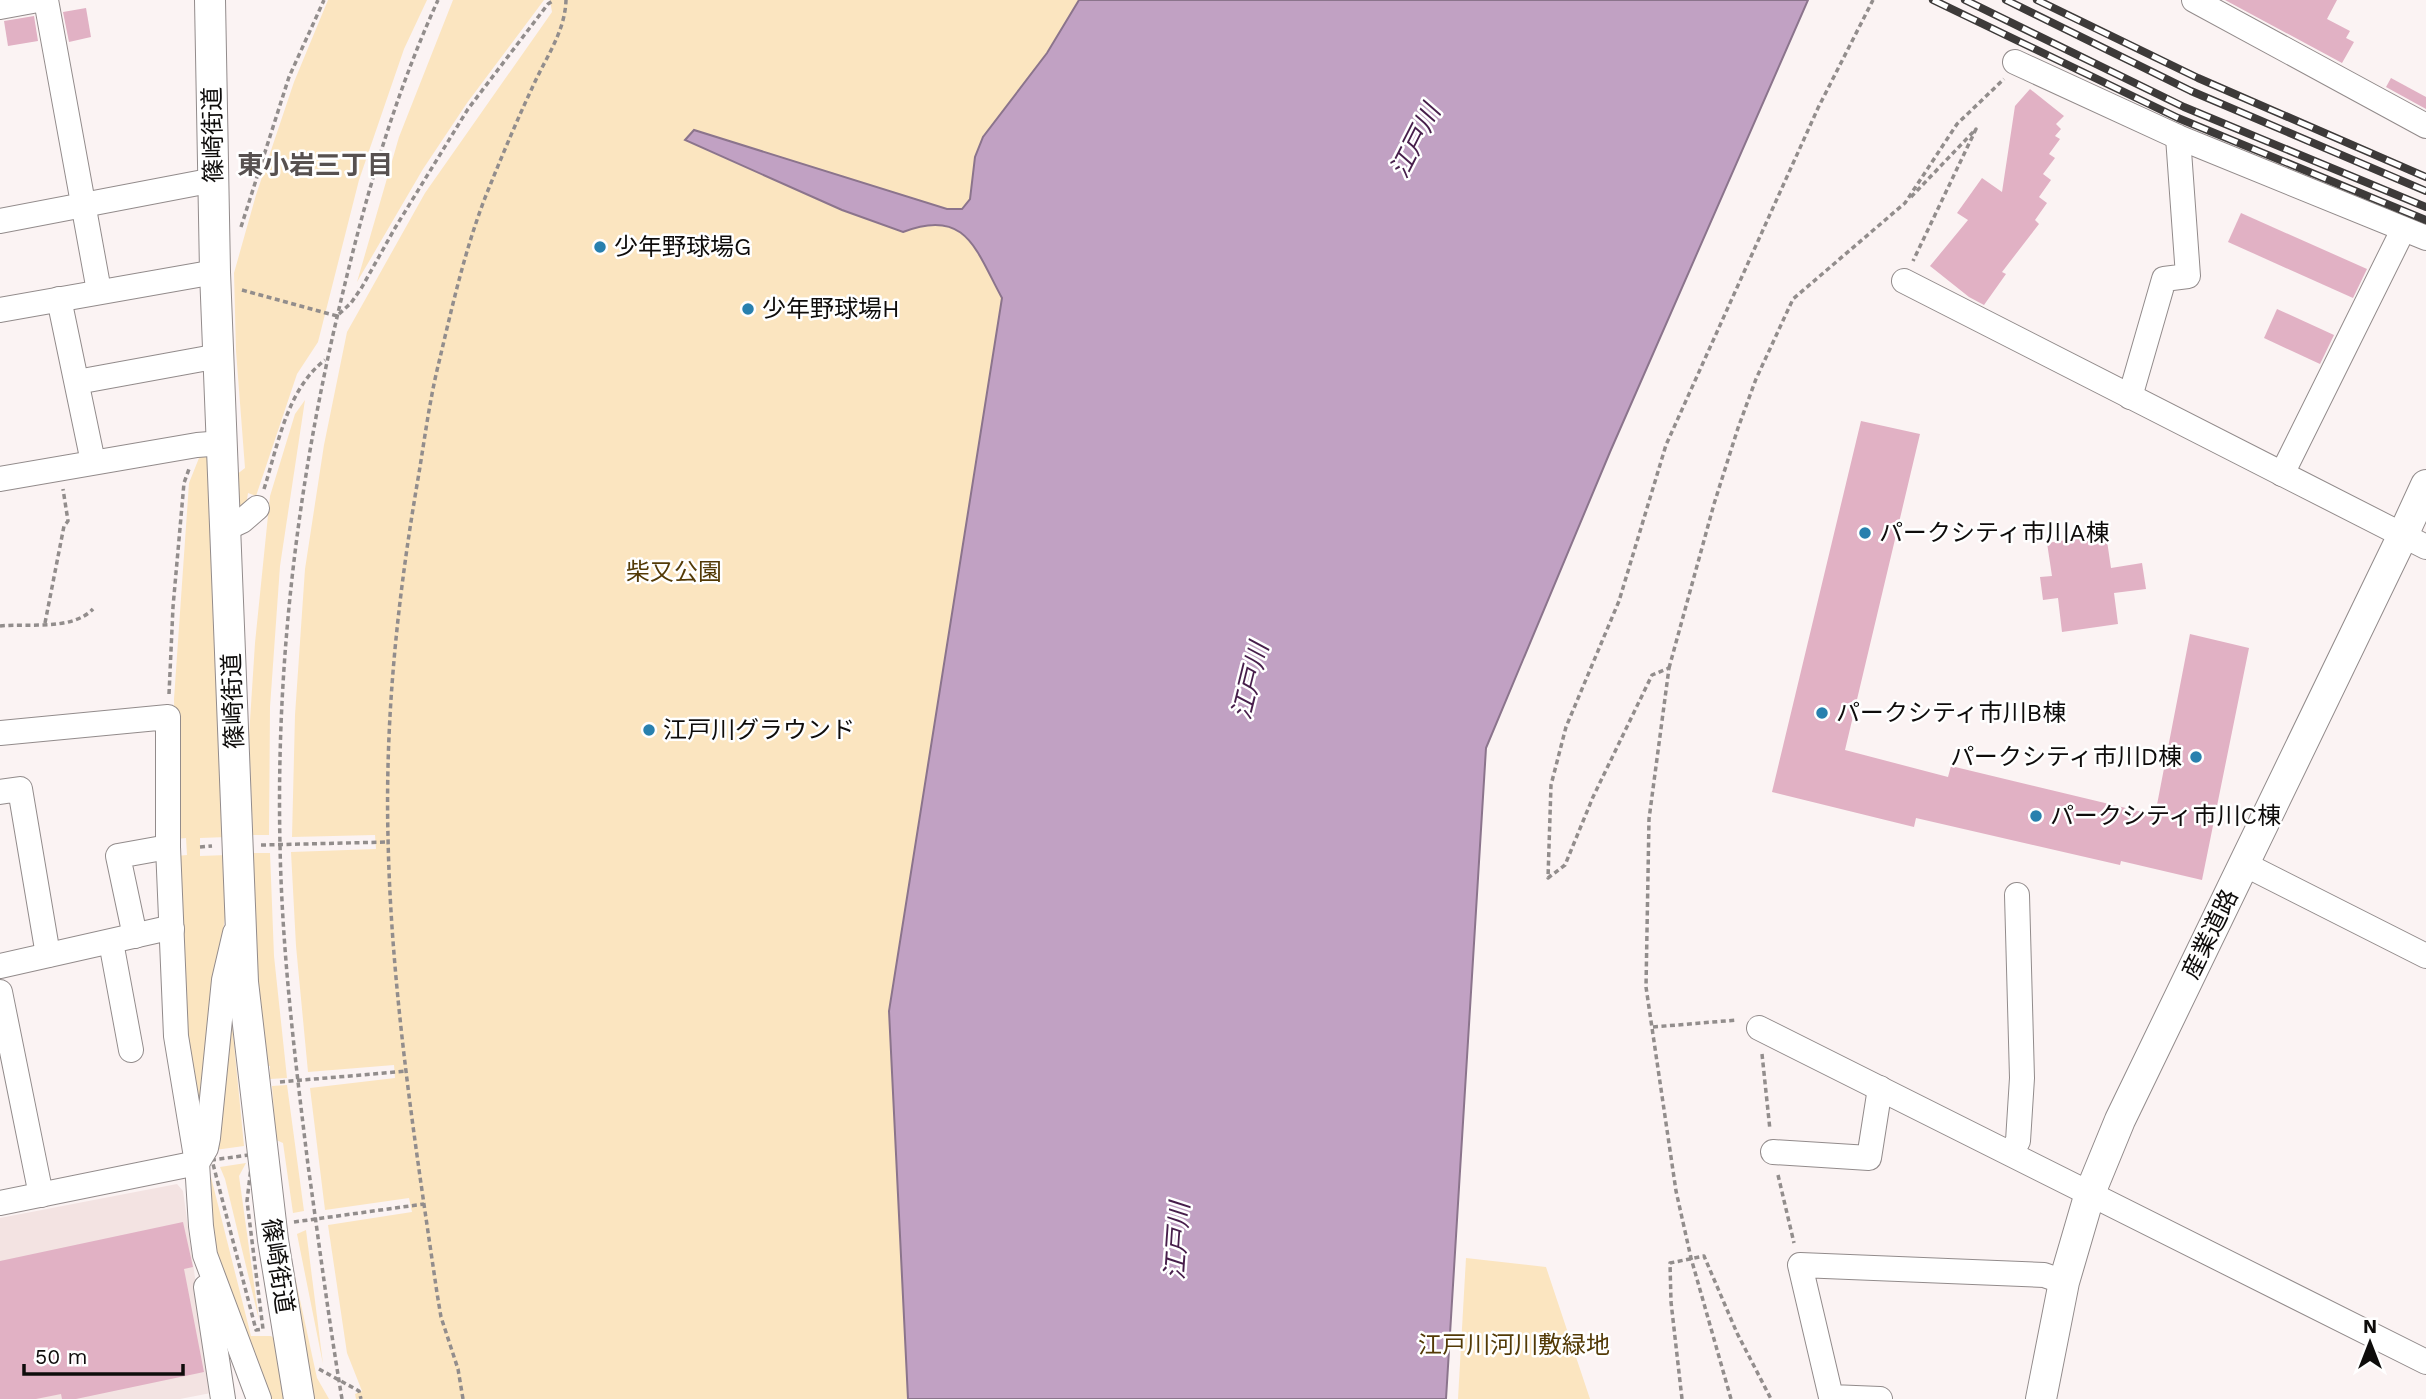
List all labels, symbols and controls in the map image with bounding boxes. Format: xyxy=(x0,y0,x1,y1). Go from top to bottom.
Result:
street label: 篠崎街道 xyxy=(198,87,228,183)
water label: 江戸川 xyxy=(1384,97,1447,183)
district label: 東小岩三丁目 xyxy=(237,150,393,180)
place label: 少年野球場G xyxy=(614,233,751,261)
marker: 少年野球場G xyxy=(592,239,608,255)
place label: 少年野球場H xyxy=(762,295,900,323)
marker: 少年野球場H xyxy=(740,301,756,317)
place label: パークシティ市川A棟 xyxy=(1879,519,2109,547)
marker: パークシティ市川A棟 xyxy=(1857,525,1873,541)
park label: 柴又公園 xyxy=(626,558,722,586)
water label: 江戸川 xyxy=(1226,637,1275,722)
street label: 篠崎街道 xyxy=(217,653,249,749)
place label: パークシティ市川B棟 xyxy=(1836,699,2066,727)
marker: パークシティ市川B棟 xyxy=(1814,705,1830,721)
place label: 江戸川グラウンド xyxy=(663,716,855,744)
marker: 江戸川グラウンド xyxy=(641,722,657,738)
place label: パークシティ市川D棟 xyxy=(1950,743,2182,771)
marker: パークシティ市川D棟 xyxy=(2188,749,2204,765)
place label: パークシティ市川C棟 xyxy=(2050,802,2281,830)
marker: パークシティ市川C棟 xyxy=(2028,808,2044,824)
street label: 産業道路 xyxy=(2176,885,2244,983)
water label: 江戸川 xyxy=(1159,1198,1195,1281)
street label: 篠崎街道 xyxy=(257,1216,299,1316)
north arrow xyxy=(2335,1308,2405,1378)
text: N xyxy=(2363,1315,2377,1338)
park label: 江戸川河川敷緑地 xyxy=(1418,1331,1610,1359)
scale bar xyxy=(24,1332,184,1376)
text: 50 m xyxy=(35,1344,87,1369)

